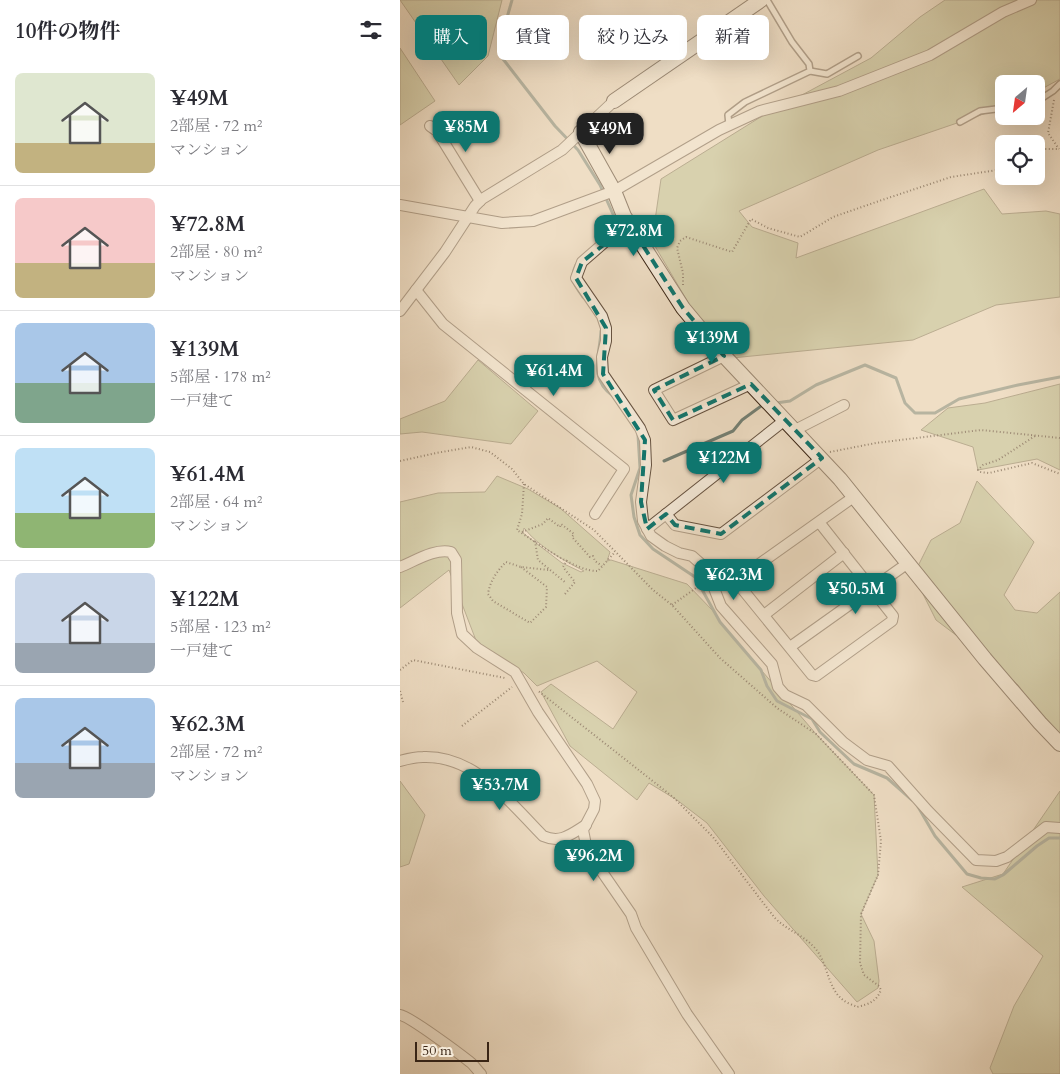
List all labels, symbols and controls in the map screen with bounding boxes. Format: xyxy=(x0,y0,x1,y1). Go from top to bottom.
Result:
chip: 購入 xyxy=(415,15,487,60)
chip: 賃貸 xyxy=(497,15,569,60)
chip: 絞り込み xyxy=(579,15,687,60)
chip: 新着 xyxy=(697,15,769,60)
icon: filters xyxy=(357,16,385,44)
text: 10件の物件 xyxy=(15,17,121,46)
north arrow xyxy=(995,75,1045,125)
map controls xyxy=(995,75,1045,185)
text: ¥49M xyxy=(170,84,229,113)
icon: home xyxy=(55,93,115,153)
pin: ¥85M xyxy=(436,110,496,153)
pin: ¥49M xyxy=(580,112,640,155)
text: 2部屋 · 72 m² xyxy=(170,115,262,137)
text: ¥85M xyxy=(444,116,488,138)
text: ¥49M xyxy=(588,118,632,140)
button: locate xyxy=(995,135,1045,185)
text: マンション xyxy=(170,139,249,161)
text: ¥72.8M xyxy=(170,210,246,239)
pin: ¥72.8M xyxy=(593,214,675,257)
icon: home xyxy=(55,218,115,278)
text: ¥72.8M xyxy=(605,220,663,242)
text: 2部屋 · 80 m² xyxy=(170,241,262,263)
text: マンション xyxy=(170,265,249,287)
pin: ¥139M xyxy=(677,322,747,364)
text: ¥139M xyxy=(686,327,738,349)
text: ¥139M xyxy=(170,335,239,364)
icon: home xyxy=(55,343,115,403)
pin: ¥61.4M xyxy=(513,354,595,397)
text: ¥61.4M xyxy=(525,360,583,382)
text: 5部屋 · 178 m² xyxy=(170,366,271,388)
text: 一戸建て xyxy=(170,390,234,412)
pin: ¥122M xyxy=(689,442,759,484)
text: ¥122M xyxy=(698,447,750,469)
text: ¥61.4M xyxy=(170,460,246,489)
icon: home xyxy=(55,468,115,528)
text: 2部屋 · 64 m² xyxy=(170,491,262,513)
text: マンション xyxy=(170,515,249,537)
pin: ¥62.3M xyxy=(693,558,775,601)
text: ¥62.3M xyxy=(705,564,763,586)
pin: ¥50.5M xyxy=(815,572,897,615)
text: ¥50.5M xyxy=(827,578,885,600)
text: ¥122M xyxy=(170,585,239,614)
icon: home xyxy=(55,593,115,653)
text: 5部屋 · 123 m² xyxy=(170,616,271,638)
text: 一戸建て xyxy=(170,640,234,662)
text: ¥62.3M xyxy=(170,710,246,739)
icon: home xyxy=(55,718,115,778)
text: 2部屋 · 72 m² xyxy=(170,741,262,763)
text: マンション xyxy=(170,765,249,787)
pin: ¥53.7M xyxy=(459,768,541,811)
text: ¥53.7M xyxy=(471,774,529,796)
pin: ¥96.2M xyxy=(553,840,635,882)
text: ¥96.2M xyxy=(565,845,623,867)
scale bar xyxy=(415,1039,489,1062)
text: 50 m xyxy=(422,1041,452,1060)

